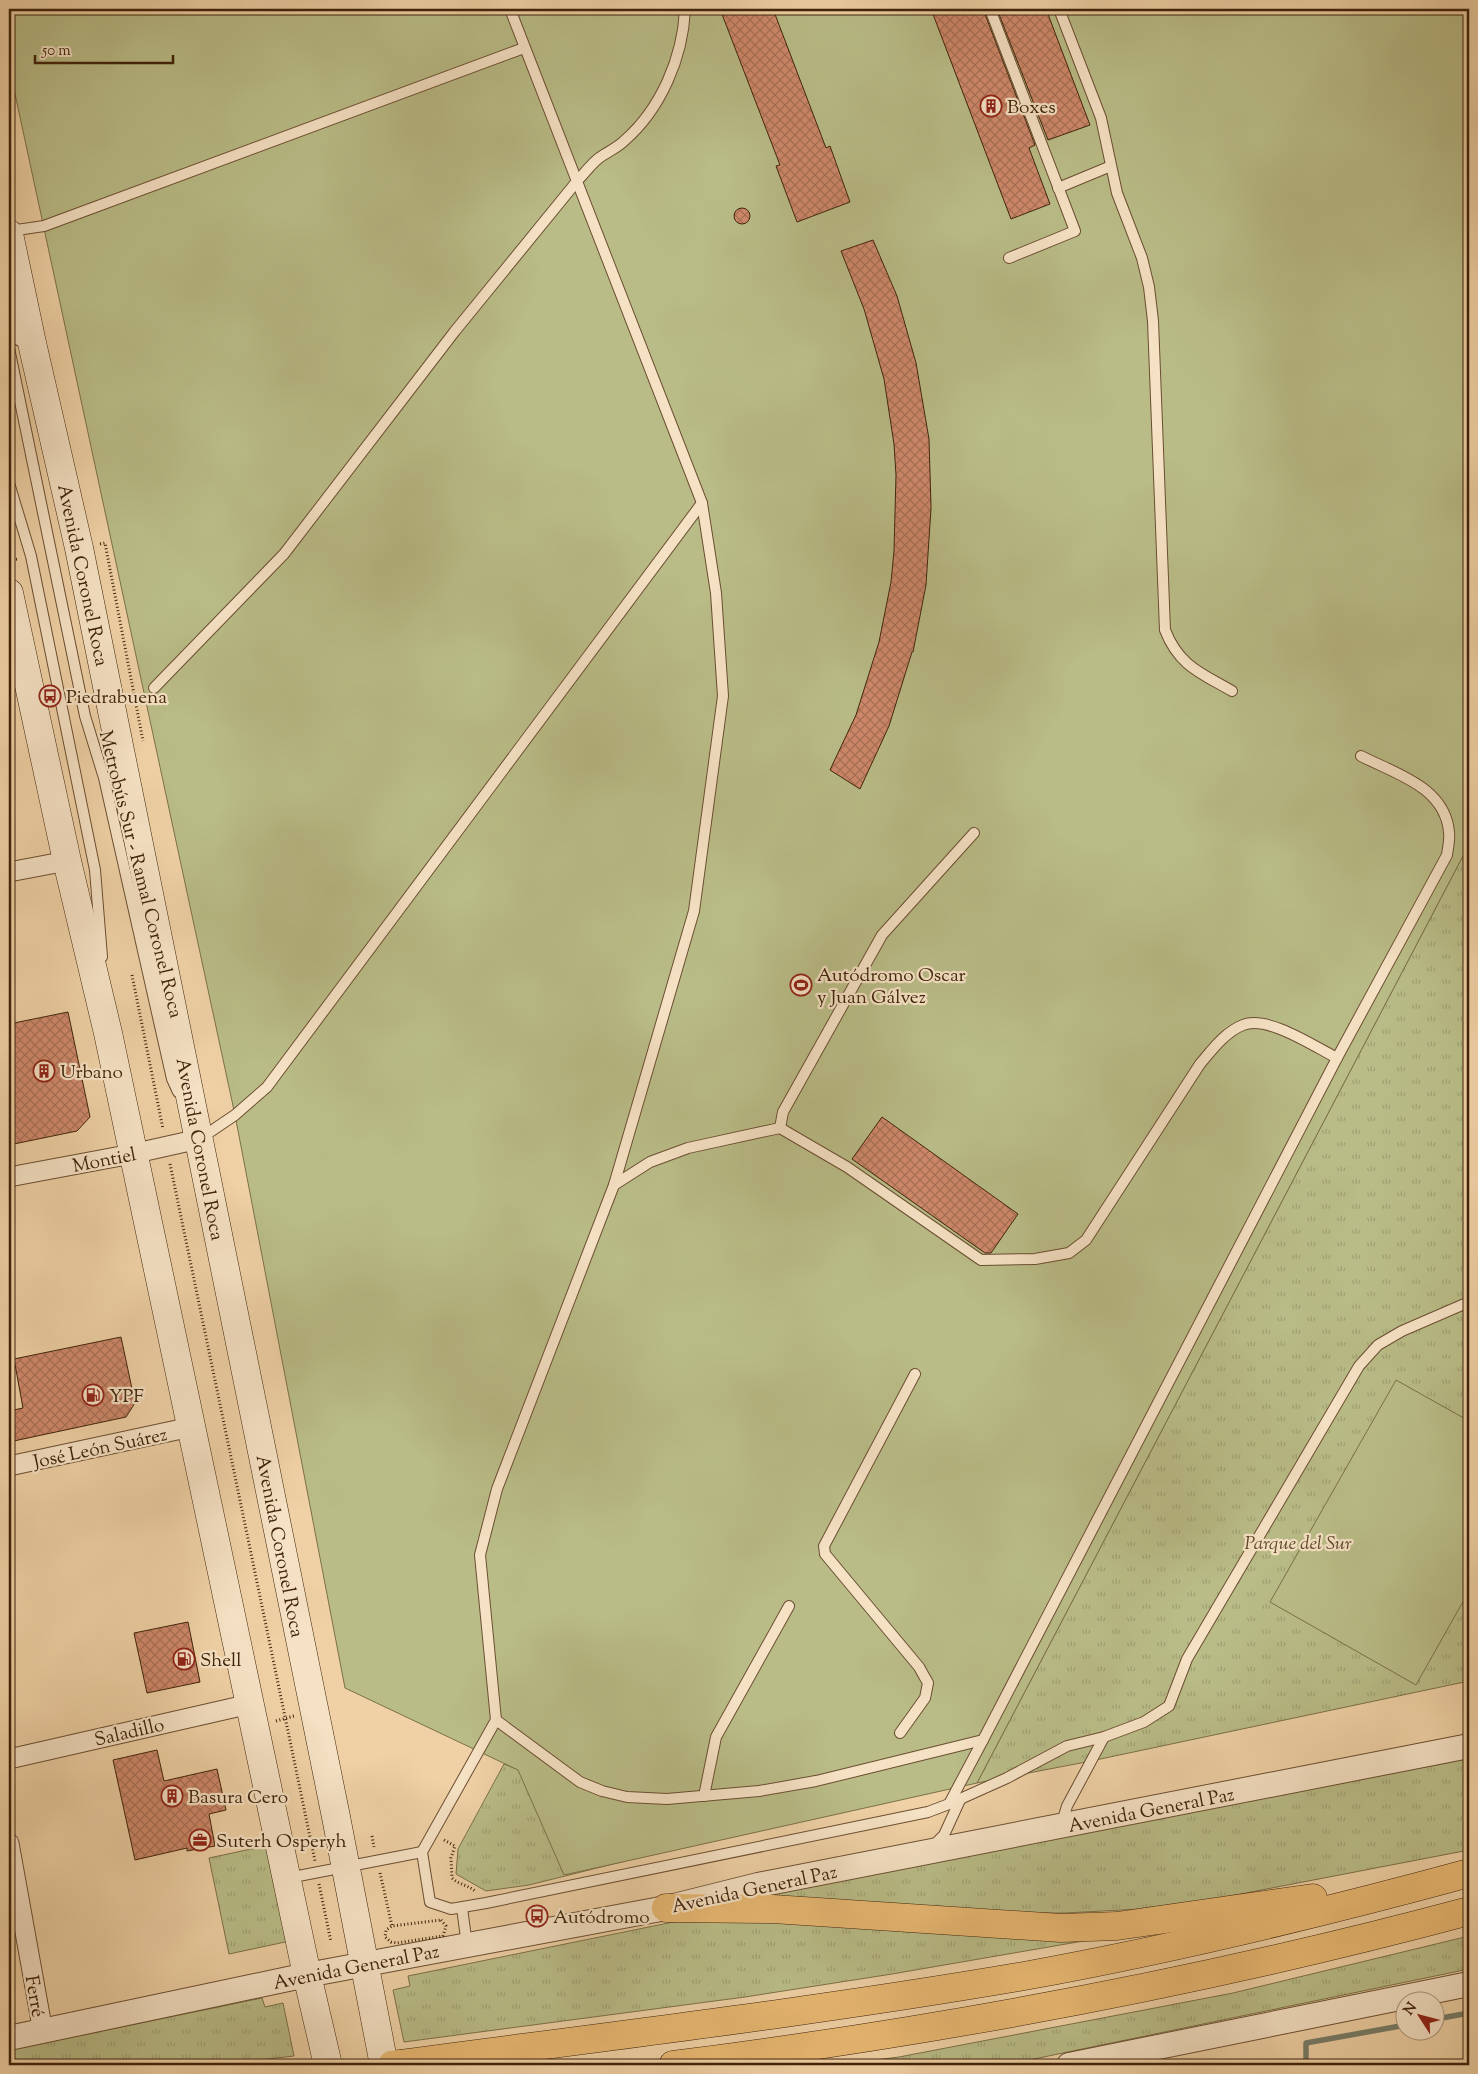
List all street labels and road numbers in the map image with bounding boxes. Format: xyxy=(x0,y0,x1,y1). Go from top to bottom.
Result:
street label: Avenida Coronel Roca xyxy=(49,482,114,669)
street label: Metrobús Sur - Ramal Coronel Roca xyxy=(91,728,188,1021)
street label: Avenida Coronel Roca xyxy=(168,1056,230,1243)
street label: Montiel xyxy=(70,1142,139,1181)
street label: José León Suárez xyxy=(30,1422,170,1477)
street label: Avenida Coronel Roca xyxy=(248,1453,310,1640)
street label: Saladillo xyxy=(92,1712,167,1755)
street label: Avenida General Paz xyxy=(1066,1782,1237,1841)
street label: Avenida General Paz xyxy=(669,1860,840,1921)
street label: Avenida General Paz xyxy=(271,1939,442,1998)
street label: Ferré xyxy=(17,1973,51,2020)

